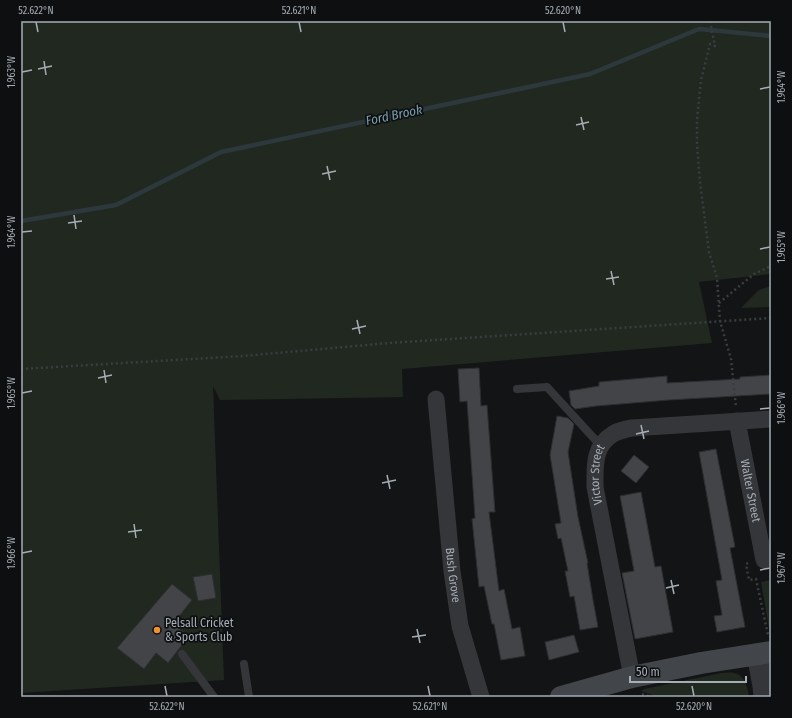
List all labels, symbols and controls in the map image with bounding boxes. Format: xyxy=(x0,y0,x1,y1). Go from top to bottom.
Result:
text: 52.622°N xyxy=(18,5,54,17)
text: 52.621°N xyxy=(282,5,316,17)
text: 52.620°N xyxy=(545,5,581,17)
text: 1.963°W xyxy=(6,55,18,88)
text: 1.964°W xyxy=(776,70,788,103)
water label: Ford Brook xyxy=(364,102,424,128)
text: 1.964°W xyxy=(6,215,18,248)
text: 1.965°W xyxy=(776,230,788,263)
text: 1.965°W xyxy=(6,376,18,409)
text: 1.966°W xyxy=(776,391,788,424)
street label: Victor Street xyxy=(588,442,607,506)
street label: Walter Street xyxy=(738,458,764,523)
text: 1.966°W xyxy=(6,536,18,569)
street label: Bush Grove xyxy=(443,547,464,604)
text: 1.967°W xyxy=(776,552,788,584)
place label: Pelsall Cricket & Sports Club xyxy=(165,616,234,644)
marker: Pelsall Cricket & Sports Club xyxy=(152,625,162,635)
scale bar xyxy=(630,658,746,684)
text: 50 m xyxy=(636,665,660,679)
text: 52.622°N xyxy=(149,701,185,713)
text: 52.621°N xyxy=(413,701,447,713)
text: 52.620°N xyxy=(676,701,712,713)

